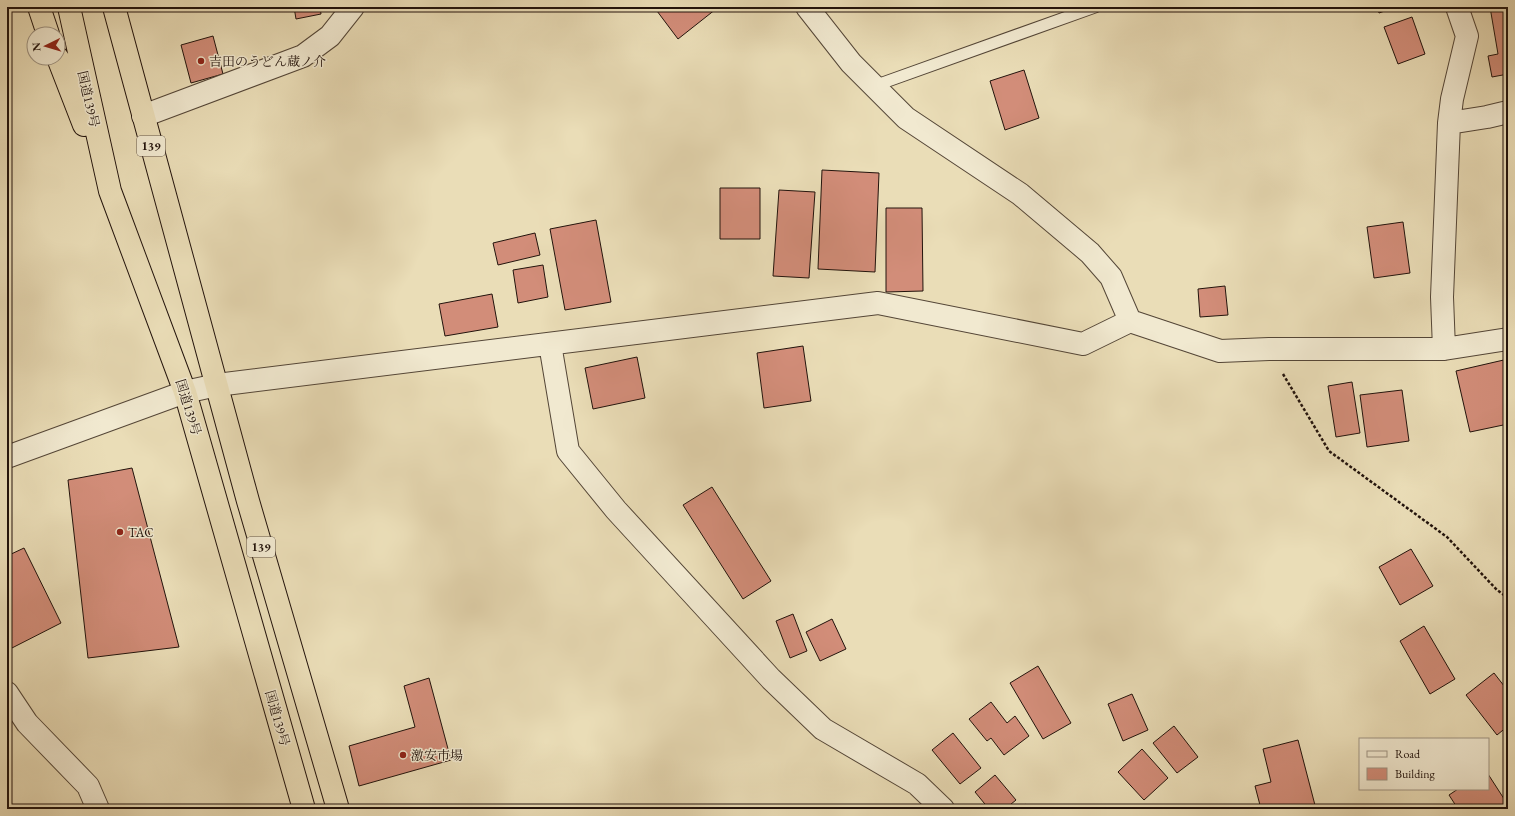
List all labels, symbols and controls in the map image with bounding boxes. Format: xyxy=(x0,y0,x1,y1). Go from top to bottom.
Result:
north arrow xyxy=(26,26,66,66)
text: N xyxy=(29,42,43,52)
place label: 吉田のうどん蔵ノ介 xyxy=(209,53,326,70)
marker: 吉田のうどん蔵ノ介 xyxy=(196,56,206,66)
street label: 国道139号 xyxy=(74,69,103,129)
road number: 139 xyxy=(137,136,165,156)
street label: 国道139号 xyxy=(172,377,205,437)
place label: TAC xyxy=(128,524,153,541)
marker: TAC xyxy=(115,527,125,537)
road number: 139 xyxy=(247,537,275,557)
street label: 国道139号 xyxy=(261,688,294,748)
legend xyxy=(1359,738,1489,790)
text: Road xyxy=(1395,746,1421,762)
place label: 激安市場 xyxy=(411,747,463,764)
marker: 激安市場 xyxy=(398,750,408,760)
text: Building xyxy=(1395,766,1436,782)

